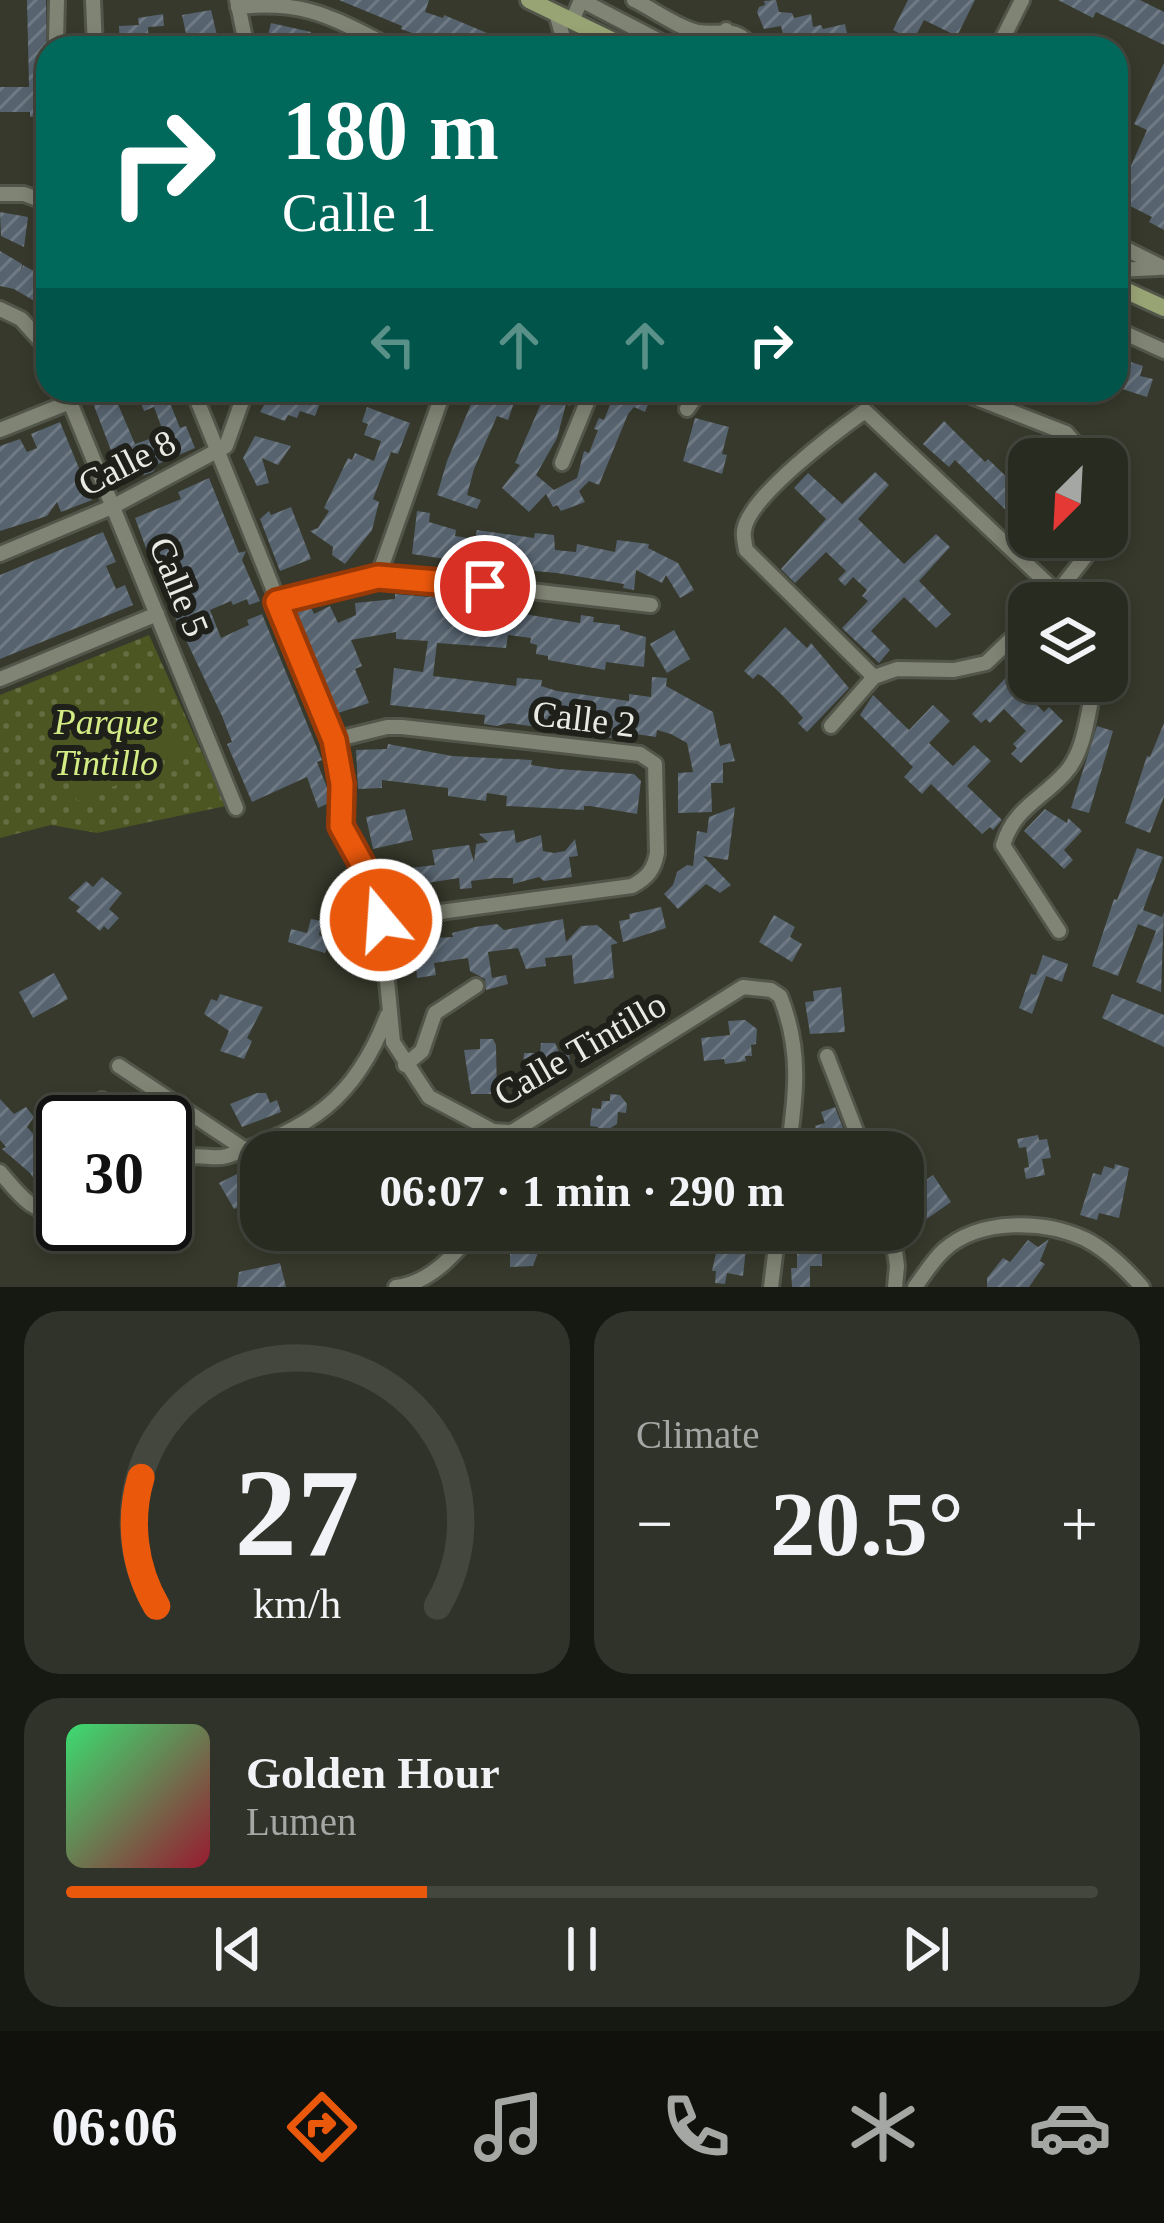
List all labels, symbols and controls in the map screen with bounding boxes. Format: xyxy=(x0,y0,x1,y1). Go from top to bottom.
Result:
icon: right xyxy=(84,84,240,240)
text: 180 m xyxy=(282,84,499,177)
text: Calle 1 xyxy=(282,183,436,243)
icon: left xyxy=(360,312,426,378)
icon: ahead xyxy=(486,312,552,378)
icon: ahead xyxy=(612,312,678,378)
icon: right xyxy=(738,312,804,378)
street label: Calle 8 xyxy=(72,422,182,504)
north arrow xyxy=(1008,438,1128,558)
map controls xyxy=(1008,438,1128,702)
street label: Calle 5 xyxy=(141,532,217,642)
pin xyxy=(434,535,536,637)
icon: arrive xyxy=(452,553,518,619)
button: layers xyxy=(1008,582,1128,702)
street label: Calle 2 xyxy=(530,693,638,745)
park label: Parque Tintillo xyxy=(53,702,158,783)
position arrow xyxy=(318,857,444,983)
street label: Calle Tintillo xyxy=(487,984,673,1114)
speed limit sign: 30 xyxy=(36,1095,192,1251)
text: 06:07 · 1 min · 290 m xyxy=(380,1166,785,1216)
text: Climate xyxy=(636,1413,759,1456)
text: 27 xyxy=(235,1444,359,1582)
text: 20.5° xyxy=(770,1475,964,1574)
text: − xyxy=(636,1487,673,1560)
text: + xyxy=(1061,1487,1098,1560)
text: km/h xyxy=(253,1579,341,1626)
text: Golden Hour xyxy=(246,1748,500,1798)
text: Lumen xyxy=(246,1800,356,1843)
icon: previous xyxy=(205,1916,271,1982)
icon: pause xyxy=(549,1916,615,1982)
icon: next xyxy=(893,1916,959,1982)
icon: directions xyxy=(280,2085,364,2169)
icon: music xyxy=(467,2085,551,2169)
icon: phone xyxy=(654,2085,738,2169)
icon: climate xyxy=(841,2085,925,2169)
icon: car xyxy=(1028,2085,1112,2169)
text: 06:06 xyxy=(52,2097,177,2157)

